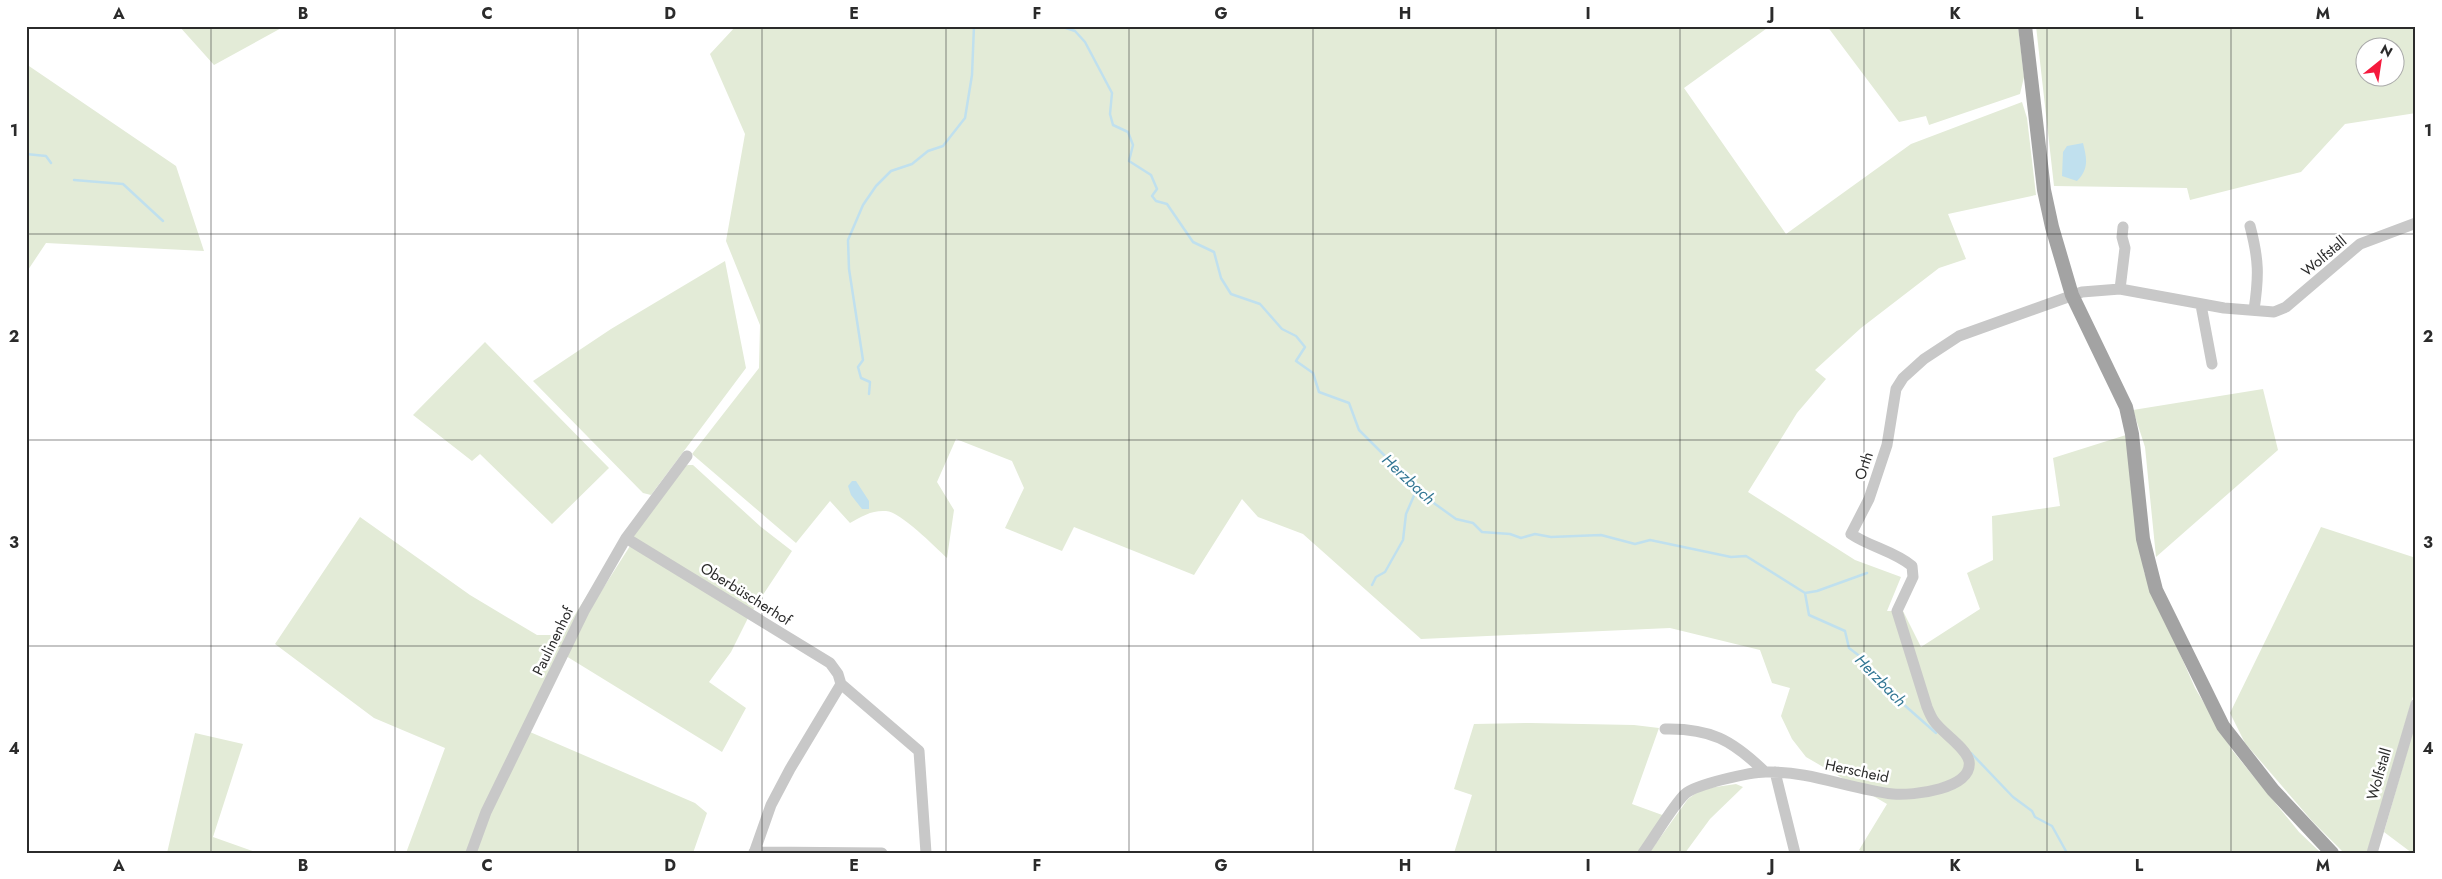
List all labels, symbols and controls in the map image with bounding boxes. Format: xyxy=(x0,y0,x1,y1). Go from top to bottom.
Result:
text: A xyxy=(112,2,125,25)
text: B xyxy=(298,2,308,25)
text: C xyxy=(481,2,493,25)
text: D xyxy=(664,2,676,25)
text: E xyxy=(849,2,859,25)
text: F xyxy=(1033,2,1041,25)
text: G xyxy=(1214,2,1228,25)
text: H xyxy=(1399,2,1411,25)
text: I xyxy=(1585,2,1591,25)
text: J xyxy=(1766,2,1775,25)
text: K xyxy=(1949,2,1961,25)
text: L xyxy=(2135,2,2144,25)
text: M xyxy=(2316,2,2330,25)
north arrow xyxy=(2354,38,2404,88)
text: N xyxy=(2377,39,2396,62)
text: 1 xyxy=(10,119,18,142)
text: 1 xyxy=(2424,119,2432,142)
street label: Wolfstall xyxy=(2296,230,2352,282)
text: 2 xyxy=(9,325,19,348)
text: 2 xyxy=(2423,325,2433,348)
water label: Herzbach xyxy=(1377,449,1440,510)
street label: Orth xyxy=(1849,449,1879,483)
text: 3 xyxy=(9,531,19,554)
text: 3 xyxy=(2423,531,2433,554)
street label: Oberbüscherhof xyxy=(696,557,797,631)
street label: Paulinenhof xyxy=(527,602,579,679)
water label: Herzbach xyxy=(1850,649,1912,712)
text: 4 xyxy=(8,737,20,760)
text: 4 xyxy=(2422,737,2434,760)
street label: Wolfstall xyxy=(2361,745,2397,803)
street label: Herscheid xyxy=(1823,753,1891,789)
text: A xyxy=(112,854,125,877)
text: B xyxy=(298,854,308,877)
text: C xyxy=(481,854,493,877)
text: D xyxy=(664,854,676,877)
text: E xyxy=(849,854,859,877)
text: F xyxy=(1033,854,1041,877)
text: G xyxy=(1214,854,1228,877)
text: H xyxy=(1399,854,1411,877)
text: I xyxy=(1585,854,1591,877)
text: J xyxy=(1766,854,1775,877)
text: K xyxy=(1949,854,1961,877)
text: L xyxy=(2135,854,2144,877)
text: M xyxy=(2316,854,2330,877)

